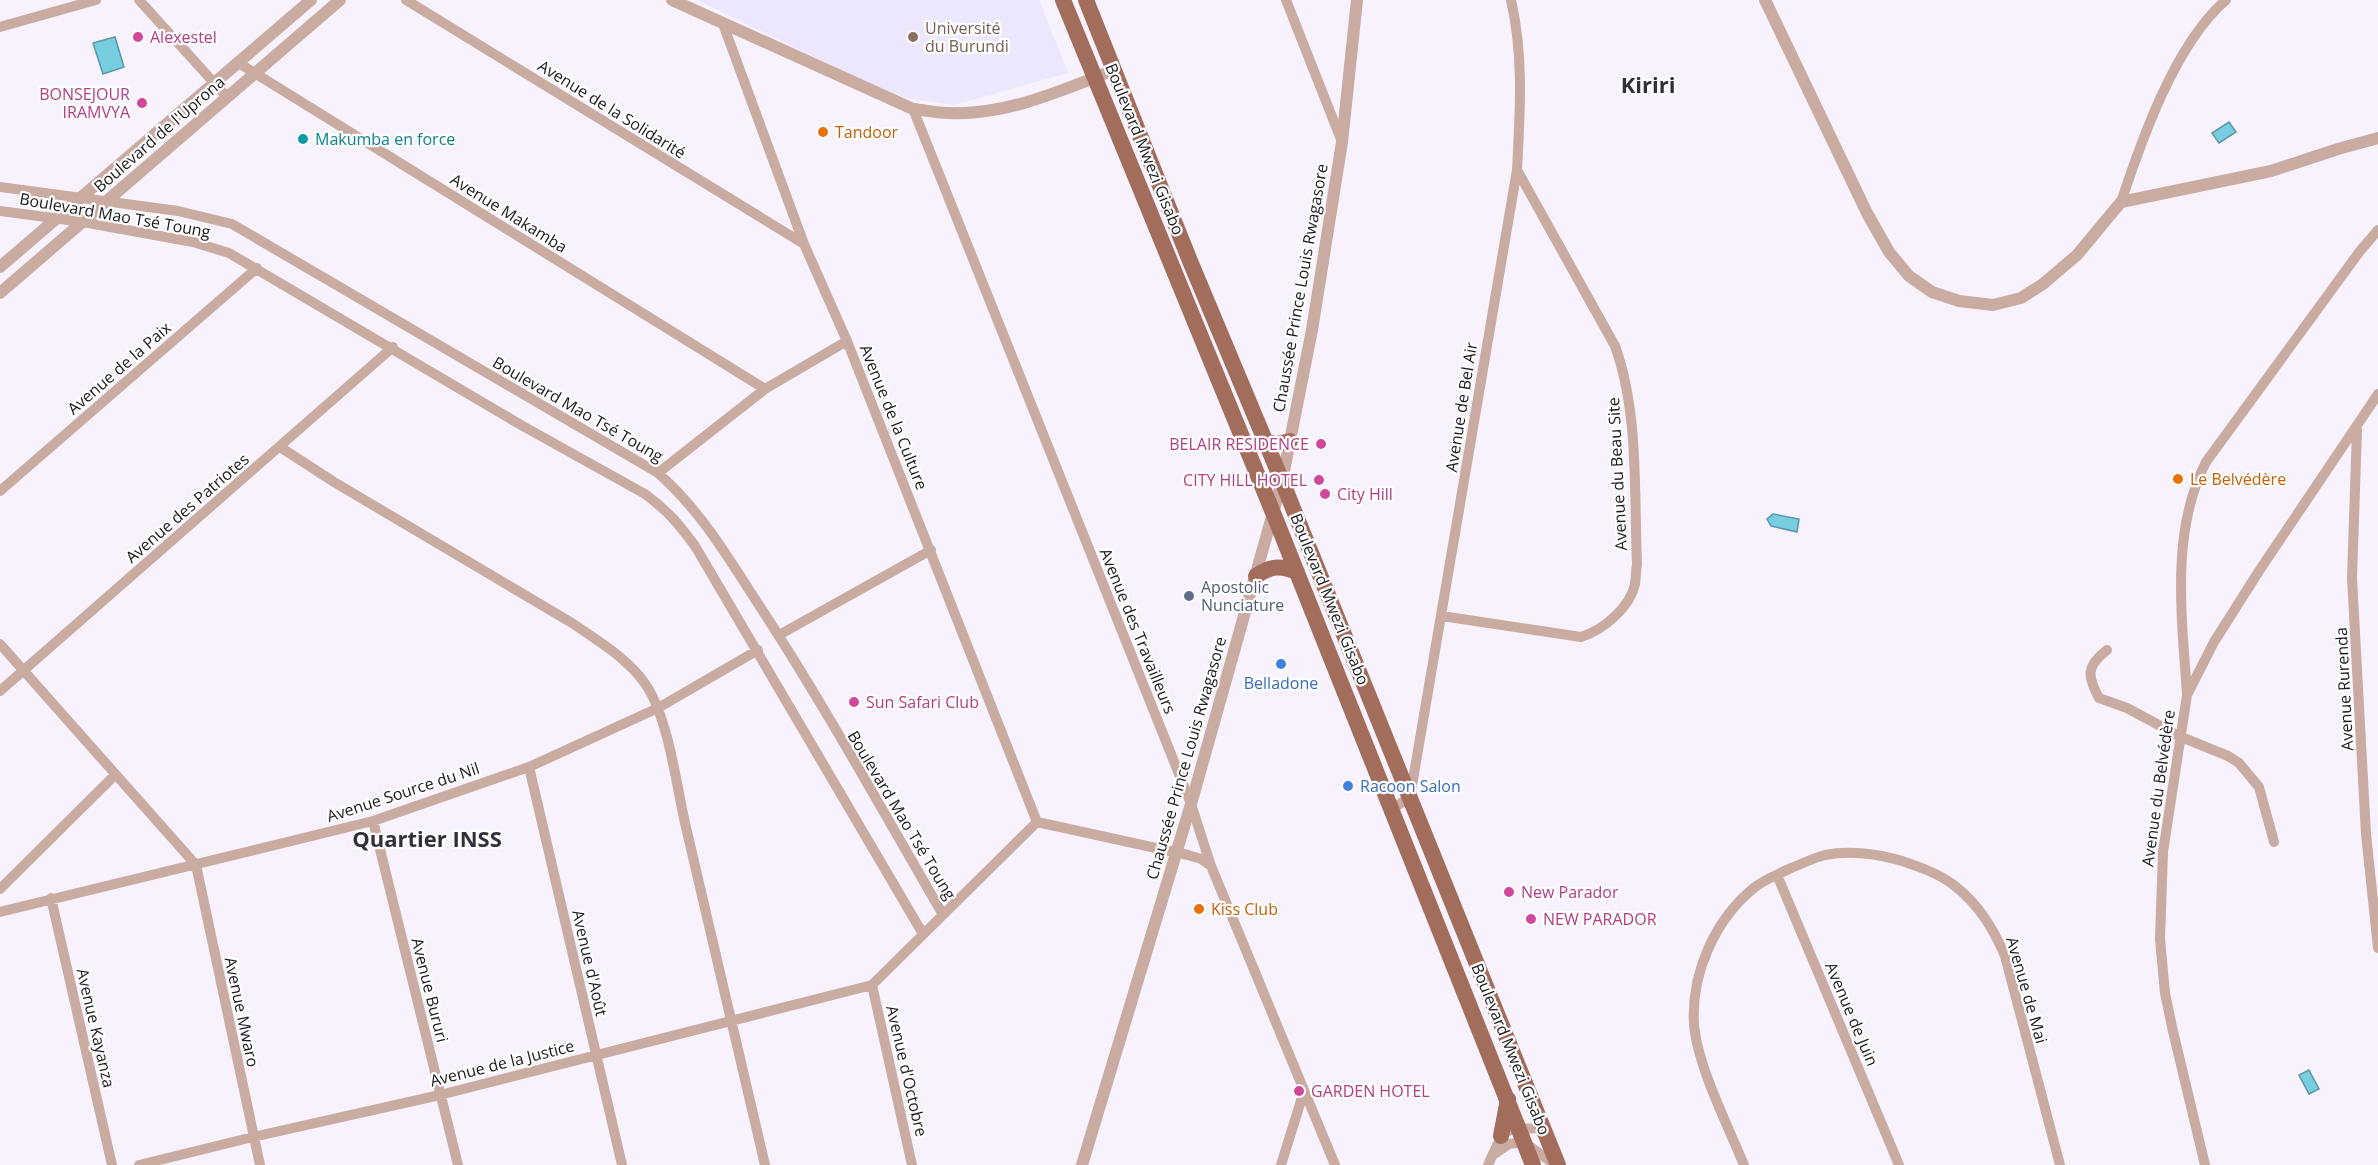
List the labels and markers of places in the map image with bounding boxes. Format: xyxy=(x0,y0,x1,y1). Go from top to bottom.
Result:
place label: Université du Burundi xyxy=(925,17,1009,57)
place label: Alexestel xyxy=(150,26,217,48)
marker: Alexestel xyxy=(131,30,145,44)
marker: Université du Burundi xyxy=(906,30,920,44)
place label: BONSEJOUR IRAMVYA xyxy=(39,83,131,123)
marker: BONSEJOUR IRAMVYA xyxy=(135,96,149,110)
place label: Tandoor xyxy=(835,121,899,143)
marker: Tandoor xyxy=(816,125,830,139)
place label: Makumba en force xyxy=(315,128,455,150)
marker: Makumba en force xyxy=(296,132,310,146)
place label: BELAIR RESIDENCE xyxy=(1169,433,1309,455)
marker: BELAIR RESIDENCE xyxy=(1314,437,1328,451)
place label: Le Belvédère xyxy=(2190,468,2286,490)
place label: CITY HILL HOTEL xyxy=(1183,469,1307,491)
marker: Le Belvédère xyxy=(2171,472,2185,486)
marker: CITY HILL HOTEL xyxy=(1312,473,1326,487)
place label: City Hill xyxy=(1337,483,1393,505)
marker: City Hill xyxy=(1318,487,1332,501)
place label: Apostolic Nunciature xyxy=(1201,576,1284,616)
marker: Apostolic Nunciature xyxy=(1182,589,1196,603)
marker: Belladone xyxy=(1274,657,1288,671)
place label: Belladone xyxy=(1244,672,1318,694)
place label: Sun Safari Club xyxy=(866,691,979,713)
marker: Sun Safari Club xyxy=(847,695,861,709)
place label: Racoon Salon xyxy=(1360,775,1461,797)
marker: Racoon Salon xyxy=(1341,779,1355,793)
place label: New Parador xyxy=(1521,881,1619,903)
marker: New Parador xyxy=(1502,885,1516,899)
place label: Kiss Club xyxy=(1211,898,1278,920)
marker: Kiss Club xyxy=(1192,902,1206,916)
place label: NEW PARADOR xyxy=(1543,908,1657,930)
marker: NEW PARADOR xyxy=(1524,912,1538,926)
place label: GARDEN HOTEL xyxy=(1311,1080,1430,1102)
marker: GARDEN HOTEL xyxy=(1292,1084,1306,1098)

